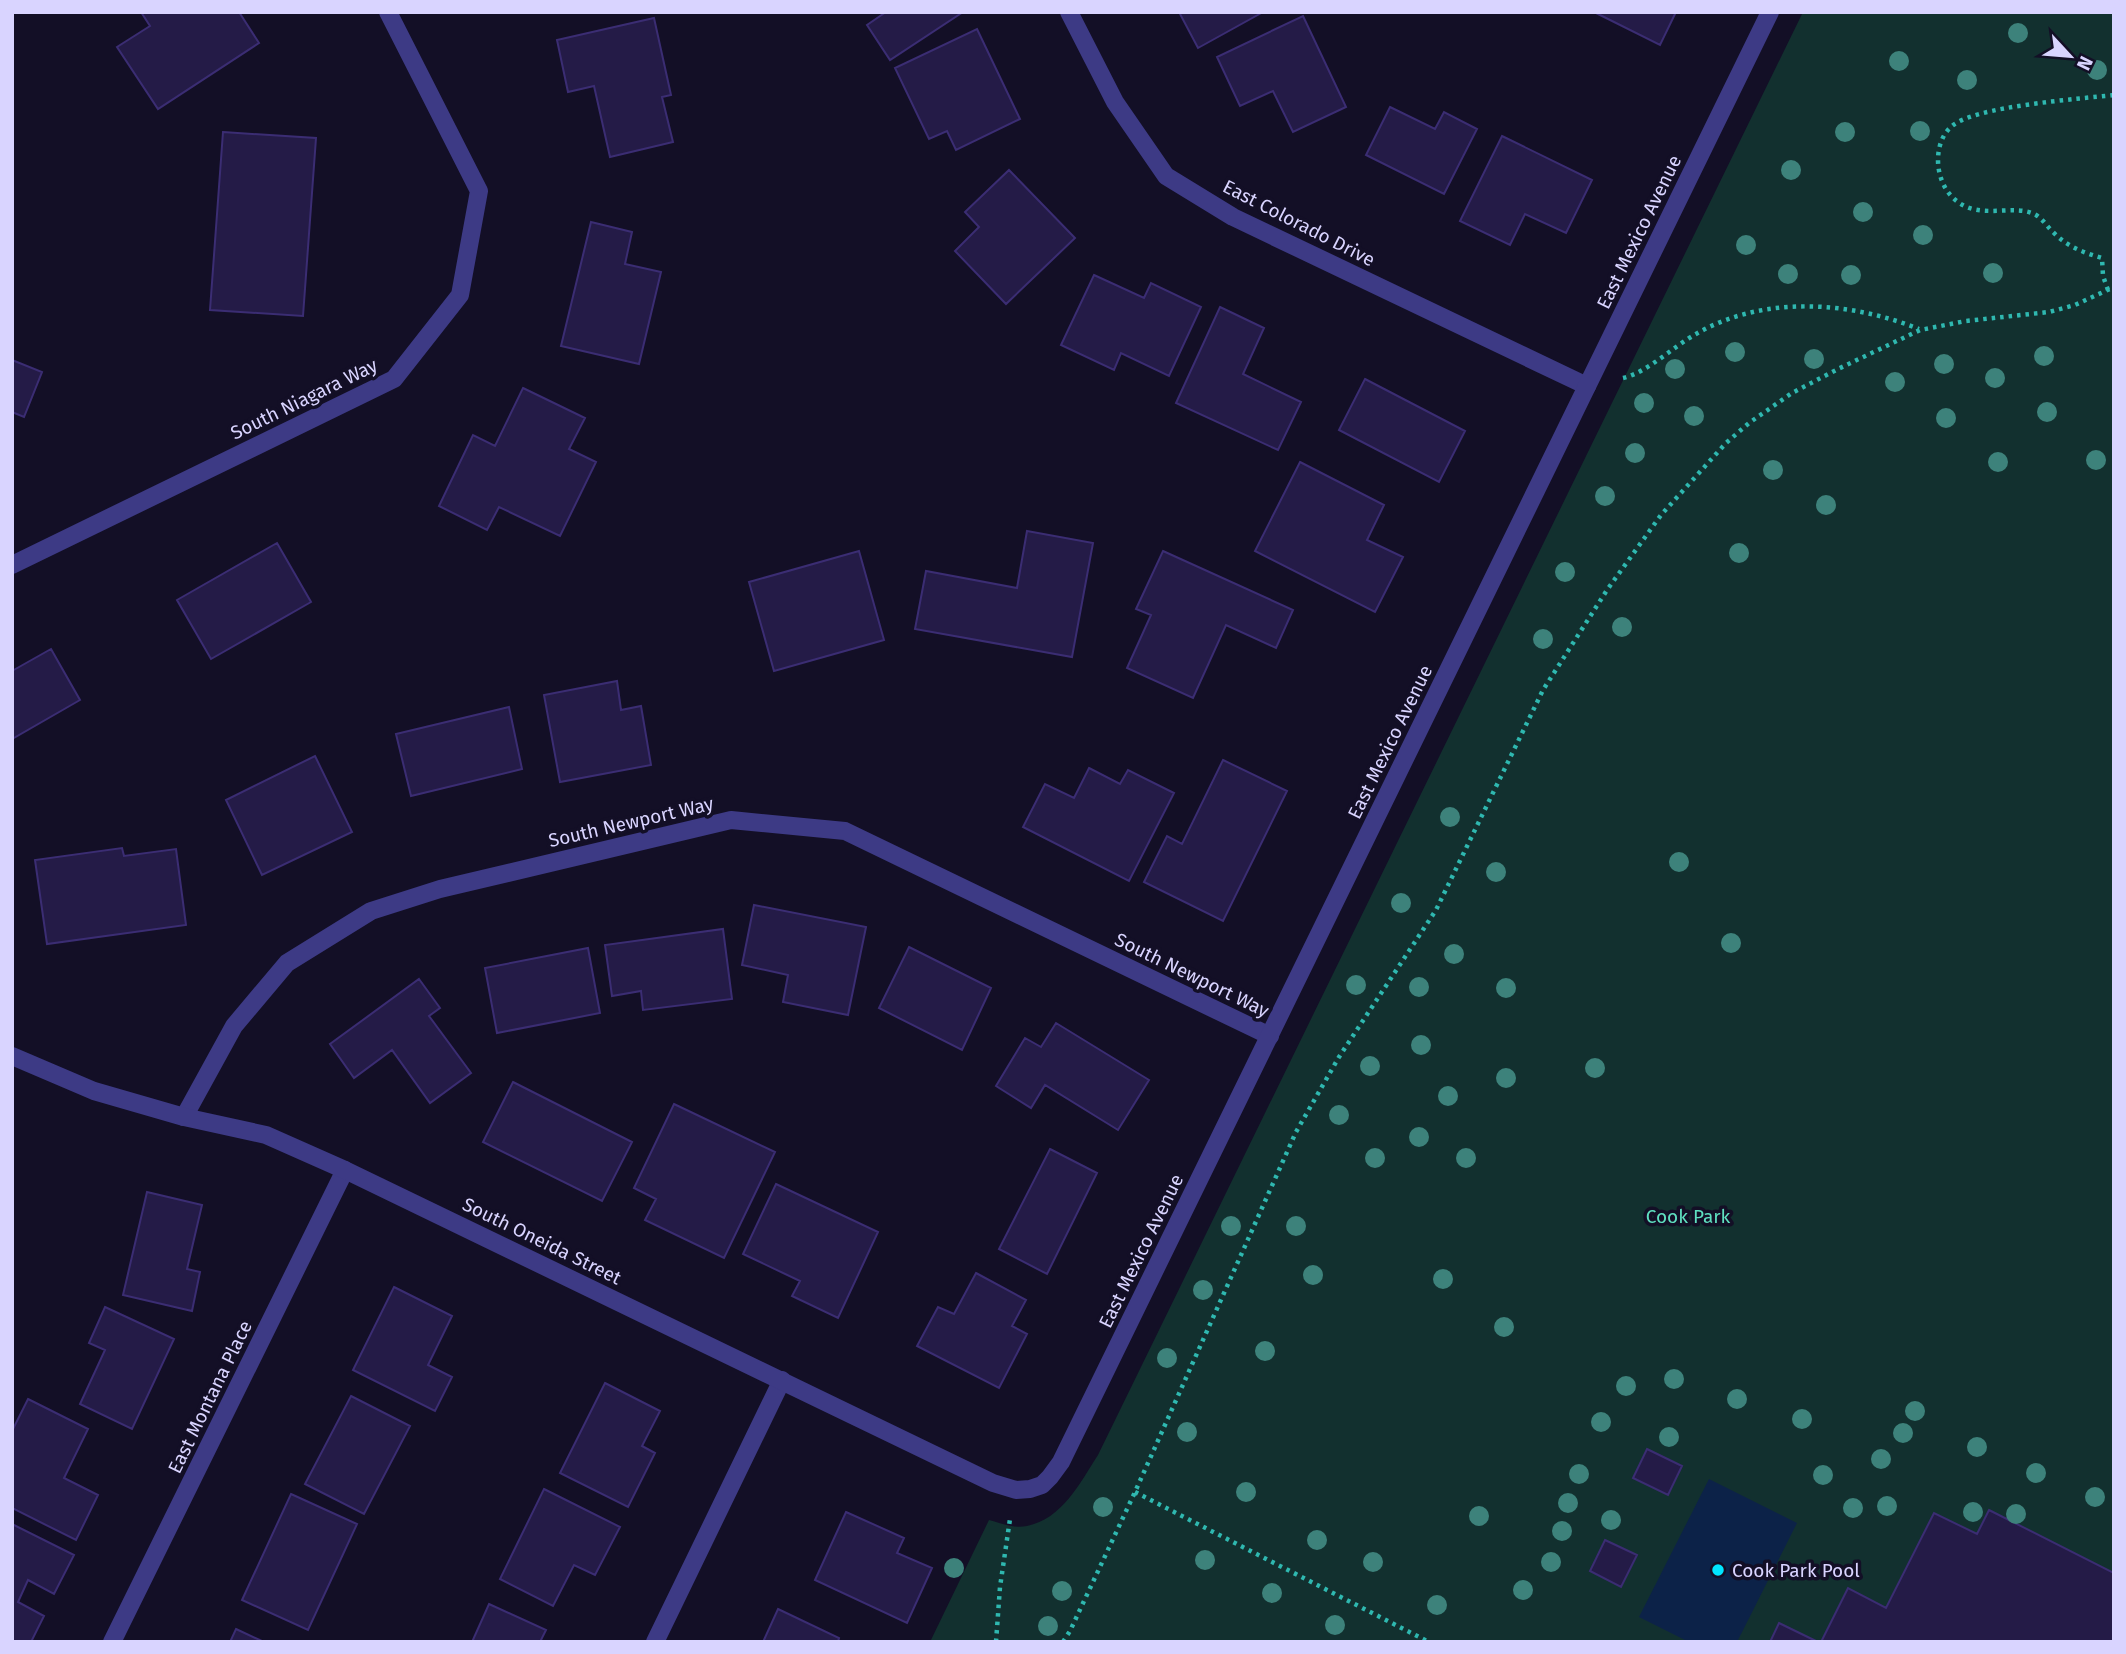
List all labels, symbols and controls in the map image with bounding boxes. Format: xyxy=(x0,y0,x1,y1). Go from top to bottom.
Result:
north arrow xyxy=(2035,21,2105,91)
text: N xyxy=(2072,53,2098,74)
street label: East Mexico Avenue xyxy=(1592,151,1686,313)
street label: East Colorado Drive xyxy=(1219,175,1379,271)
street label: South Niagara Way xyxy=(227,353,382,445)
street label: East Mexico Avenue xyxy=(1343,661,1437,823)
street label: South Newport Way xyxy=(546,792,716,852)
street label: South Newport Way xyxy=(1111,928,1273,1023)
street label: East Mexico Avenue xyxy=(1094,1170,1188,1332)
street label: South Oneida Street xyxy=(459,1193,625,1289)
park label: Cook Park xyxy=(1646,1205,1731,1228)
street label: East Montana Place xyxy=(163,1317,257,1477)
place label: Cook Park Pool xyxy=(1732,1559,1860,1582)
marker: Cook Park Pool xyxy=(1710,1562,1726,1578)

